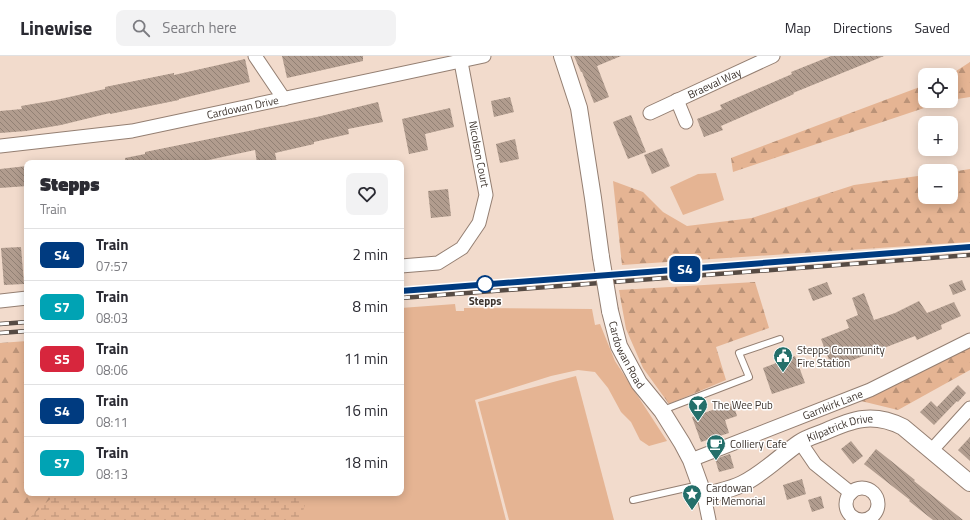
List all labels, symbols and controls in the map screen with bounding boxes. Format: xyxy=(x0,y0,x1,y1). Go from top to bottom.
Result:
search box xyxy=(116,10,396,46)
text: Linewise xyxy=(20,13,92,42)
text: Search here xyxy=(162,16,237,39)
icon: search xyxy=(130,17,152,39)
text: Map xyxy=(785,17,811,38)
text: Directions xyxy=(833,17,892,38)
text: Saved xyxy=(914,17,950,38)
street label: Braeval Way xyxy=(685,63,745,103)
map controls xyxy=(918,68,958,204)
button: locate xyxy=(918,68,958,108)
street label: Cardowan Drive xyxy=(205,92,280,123)
button: + xyxy=(918,116,958,156)
street label: Nicolson Court xyxy=(465,119,493,189)
button: − xyxy=(918,164,958,204)
text: Stepps xyxy=(40,169,99,198)
button: heart xyxy=(346,173,388,215)
text: Train xyxy=(40,199,67,219)
text: Train xyxy=(96,233,129,256)
text: 2 min xyxy=(352,243,388,266)
text: S4 xyxy=(54,244,70,265)
text: 07:57 xyxy=(96,256,128,276)
line badge: S4 xyxy=(667,256,703,282)
text: S4 xyxy=(677,258,693,279)
marker: Stepps xyxy=(476,275,494,293)
text: Train xyxy=(96,285,129,308)
place label: Stepps xyxy=(469,293,501,309)
text: 8 min xyxy=(352,295,388,318)
text: S7 xyxy=(54,296,70,317)
text: 08:03 xyxy=(96,308,128,328)
street label: Cardowan Road xyxy=(605,319,649,392)
text: Train xyxy=(96,337,129,360)
place label: Stepps Community Fire Station xyxy=(797,342,885,371)
public building icon: Stepps Community Fire Station xyxy=(772,345,794,373)
text: 11 min xyxy=(344,347,388,370)
text: S5 xyxy=(54,348,70,369)
text: 08:06 xyxy=(96,360,128,380)
street label: Garnkirk Lane xyxy=(800,385,865,424)
text: Train xyxy=(96,389,129,412)
bar icon: The Wee Pub xyxy=(687,394,709,422)
place label: The Wee Pub xyxy=(712,397,773,413)
text: 16 min xyxy=(344,399,388,422)
text: S4 xyxy=(54,400,70,421)
street label: Kilpatrick Drive xyxy=(804,411,874,446)
text: 08:11 xyxy=(96,412,128,432)
cafe icon: Colliery Cafe xyxy=(705,433,727,461)
place label: Colliery Cafe xyxy=(730,436,787,452)
text: Train xyxy=(96,441,129,464)
text: 18 min xyxy=(344,451,388,474)
text: S7 xyxy=(54,452,70,473)
text: 08:13 xyxy=(96,464,128,484)
place label: Cardowan Pit Memorial xyxy=(706,480,765,509)
place icon: Cardowan Pit Memorial xyxy=(681,483,703,511)

